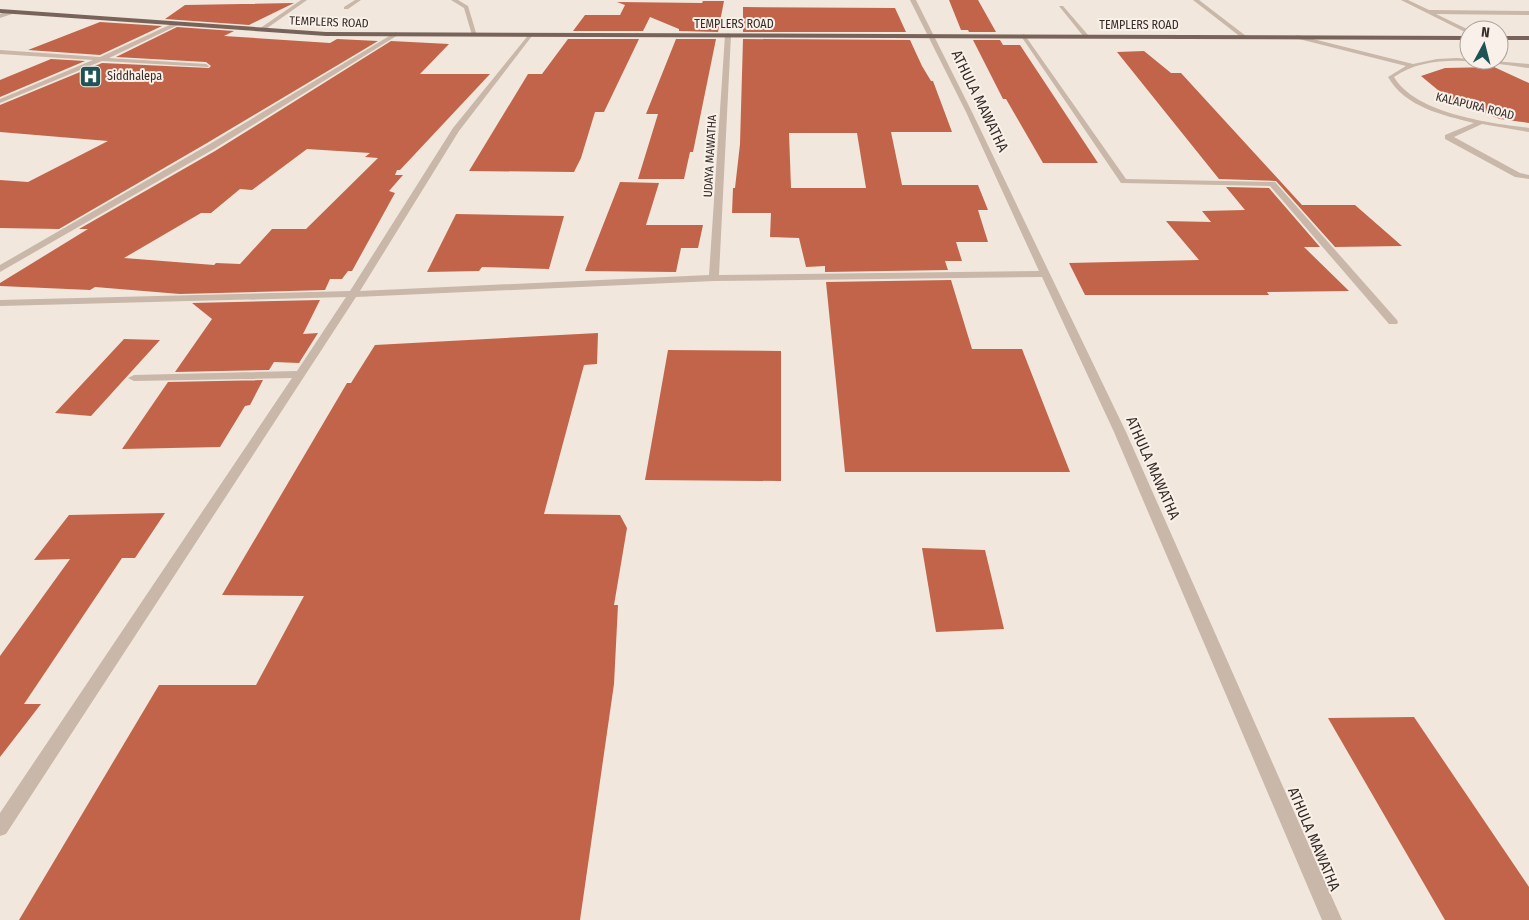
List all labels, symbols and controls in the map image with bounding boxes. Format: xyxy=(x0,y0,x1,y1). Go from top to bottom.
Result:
street label: TEMPLERS ROAD xyxy=(289,14,369,30)
street label: TEMPLERS ROAD xyxy=(694,17,774,31)
street label: TEMPLERS ROAD xyxy=(1099,18,1179,32)
north arrow xyxy=(1459,20,1509,70)
text: N xyxy=(1480,24,1491,42)
street label: ATHULA MAWATHA xyxy=(948,47,1012,155)
hospital icon: Siddhalepa xyxy=(79,64,103,88)
place label: Siddhalepa xyxy=(107,69,162,83)
street label: KALAPURA ROAD xyxy=(1434,89,1516,123)
street label: UDAYA MAWATHA xyxy=(701,114,719,198)
street label: ATHULA MAWATHA xyxy=(1122,414,1184,522)
street label: ATHULA MAWATHA xyxy=(1284,784,1344,894)

